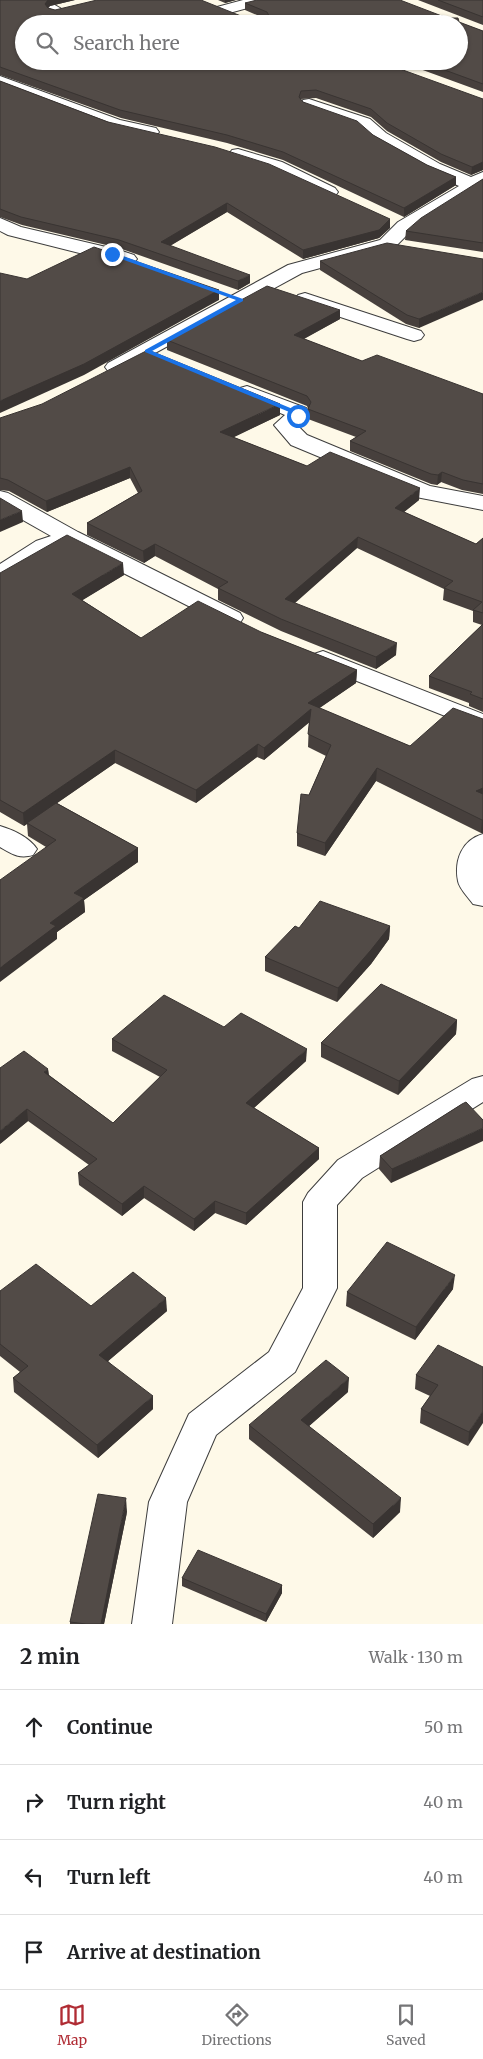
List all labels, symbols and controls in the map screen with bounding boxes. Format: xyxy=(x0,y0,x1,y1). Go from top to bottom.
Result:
search box xyxy=(15,15,468,70)
icon: search xyxy=(33,29,61,57)
text: Search here xyxy=(73,31,180,55)
route end xyxy=(101,243,124,266)
route start xyxy=(287,405,310,428)
text: 2 min xyxy=(20,1643,80,1670)
text: Walk · 130 m xyxy=(369,1647,463,1667)
icon: ahead xyxy=(20,1713,48,1741)
text: Continue xyxy=(67,1715,153,1739)
text: 50 m xyxy=(424,1717,463,1737)
icon: right xyxy=(20,1788,48,1816)
text: Turn right xyxy=(67,1790,166,1814)
text: 40 m xyxy=(423,1792,463,1812)
icon: left xyxy=(20,1863,48,1891)
text: Turn left xyxy=(67,1865,151,1889)
text: 40 m xyxy=(423,1867,463,1887)
icon: arrive xyxy=(20,1938,48,1966)
text: Arrive at destination xyxy=(67,1940,261,1964)
tab: Map xyxy=(57,2001,87,2049)
tab: Directions xyxy=(202,2001,272,2049)
tab: Saved xyxy=(386,2001,426,2049)

